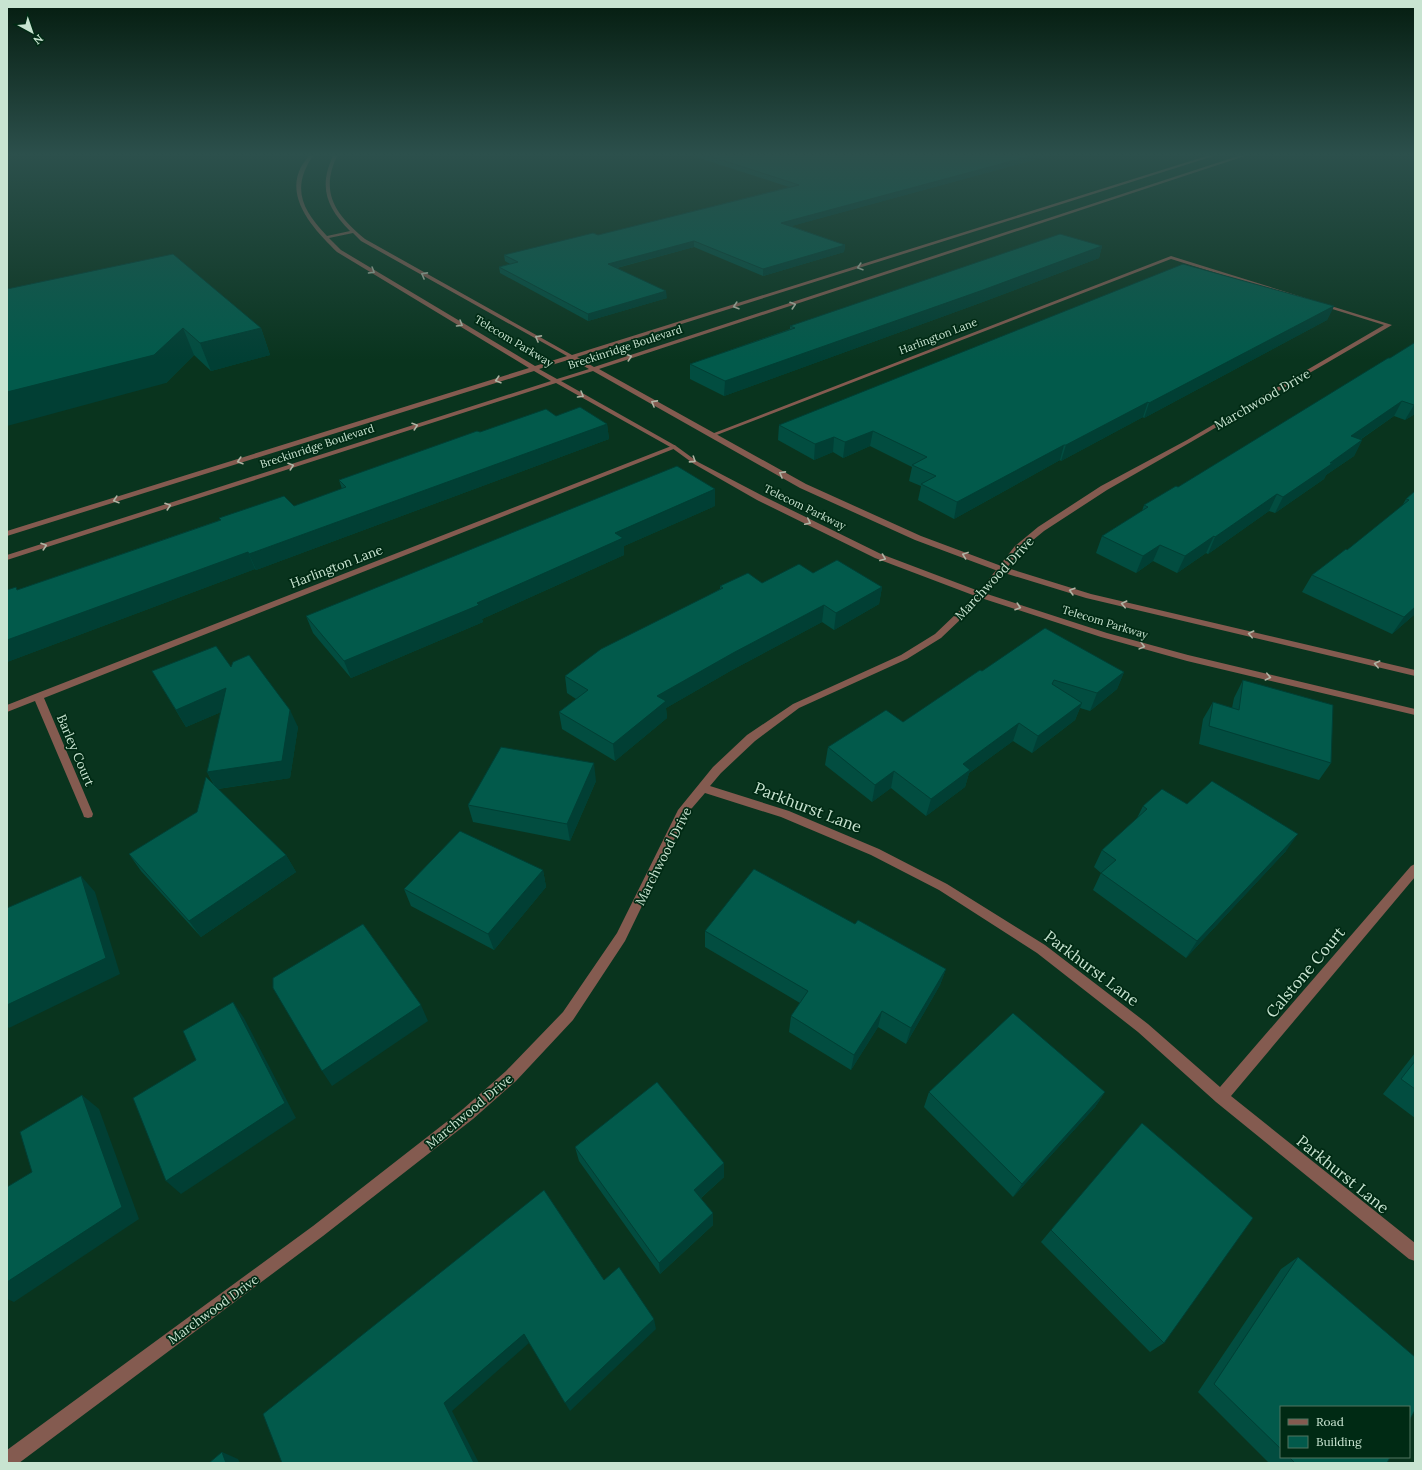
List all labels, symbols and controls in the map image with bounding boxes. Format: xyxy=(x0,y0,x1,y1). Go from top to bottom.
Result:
north arrow xyxy=(12,12,52,52)
text: N xyxy=(30,32,46,48)
one-way arrow xyxy=(856,262,863,271)
one-way arrow xyxy=(368,266,375,273)
one-way arrow xyxy=(421,272,428,280)
one-way arrow xyxy=(732,301,739,310)
one-way arrow xyxy=(789,301,796,309)
street label: Telecom Parkway xyxy=(472,312,556,370)
street label: Harlington Lane xyxy=(897,315,979,357)
one-way arrow xyxy=(456,319,463,326)
street label: Breckinridge Boulevard xyxy=(566,322,684,372)
one-way arrow xyxy=(535,336,542,343)
one-way arrow xyxy=(625,353,632,362)
street label: Marchwood Drive xyxy=(1211,365,1313,434)
one-way arrow xyxy=(494,375,501,384)
one-way arrow xyxy=(577,390,584,397)
one-way arrow xyxy=(651,401,658,408)
street label: Breckinridge Boulevard xyxy=(258,421,376,471)
one-way arrow xyxy=(411,422,418,431)
one-way arrow xyxy=(237,456,244,465)
one-way arrow xyxy=(689,456,696,463)
one-way arrow xyxy=(288,462,295,471)
one-way arrow xyxy=(779,471,786,479)
street label: Telecom Parkway xyxy=(762,481,848,533)
one-way arrow xyxy=(113,495,120,504)
one-way arrow xyxy=(164,502,171,511)
one-way arrow xyxy=(803,517,811,525)
street label: Marchwood Drive xyxy=(951,533,1037,624)
street label: Harlington Lane xyxy=(287,541,385,592)
one-way arrow xyxy=(40,543,47,551)
one-way arrow xyxy=(961,552,968,560)
one-way arrow xyxy=(880,553,887,561)
one-way arrow xyxy=(1068,587,1075,596)
one-way arrow xyxy=(1121,600,1127,608)
one-way arrow xyxy=(1015,602,1022,611)
street label: Telecom Parkway xyxy=(1060,602,1150,642)
one-way arrow xyxy=(1247,630,1254,638)
one-way arrow xyxy=(1139,641,1146,650)
one-way arrow xyxy=(1374,660,1380,668)
one-way arrow xyxy=(1265,673,1272,681)
street label: Barley Court xyxy=(53,712,98,789)
street label: Parkhurst Lane xyxy=(751,777,865,837)
street label: Marchwood Drive xyxy=(631,804,696,908)
street label: Calstone Court xyxy=(1261,922,1349,1022)
street label: Parkhurst Lane xyxy=(1041,926,1144,1010)
street label: Marchwood Drive xyxy=(422,1070,516,1153)
street label: Parkhurst Lane xyxy=(1293,1131,1394,1218)
street label: Marchwood Drive xyxy=(165,1271,262,1348)
legend xyxy=(1280,1406,1410,1458)
text: Road xyxy=(1316,1414,1344,1429)
text: Building xyxy=(1316,1434,1362,1449)

